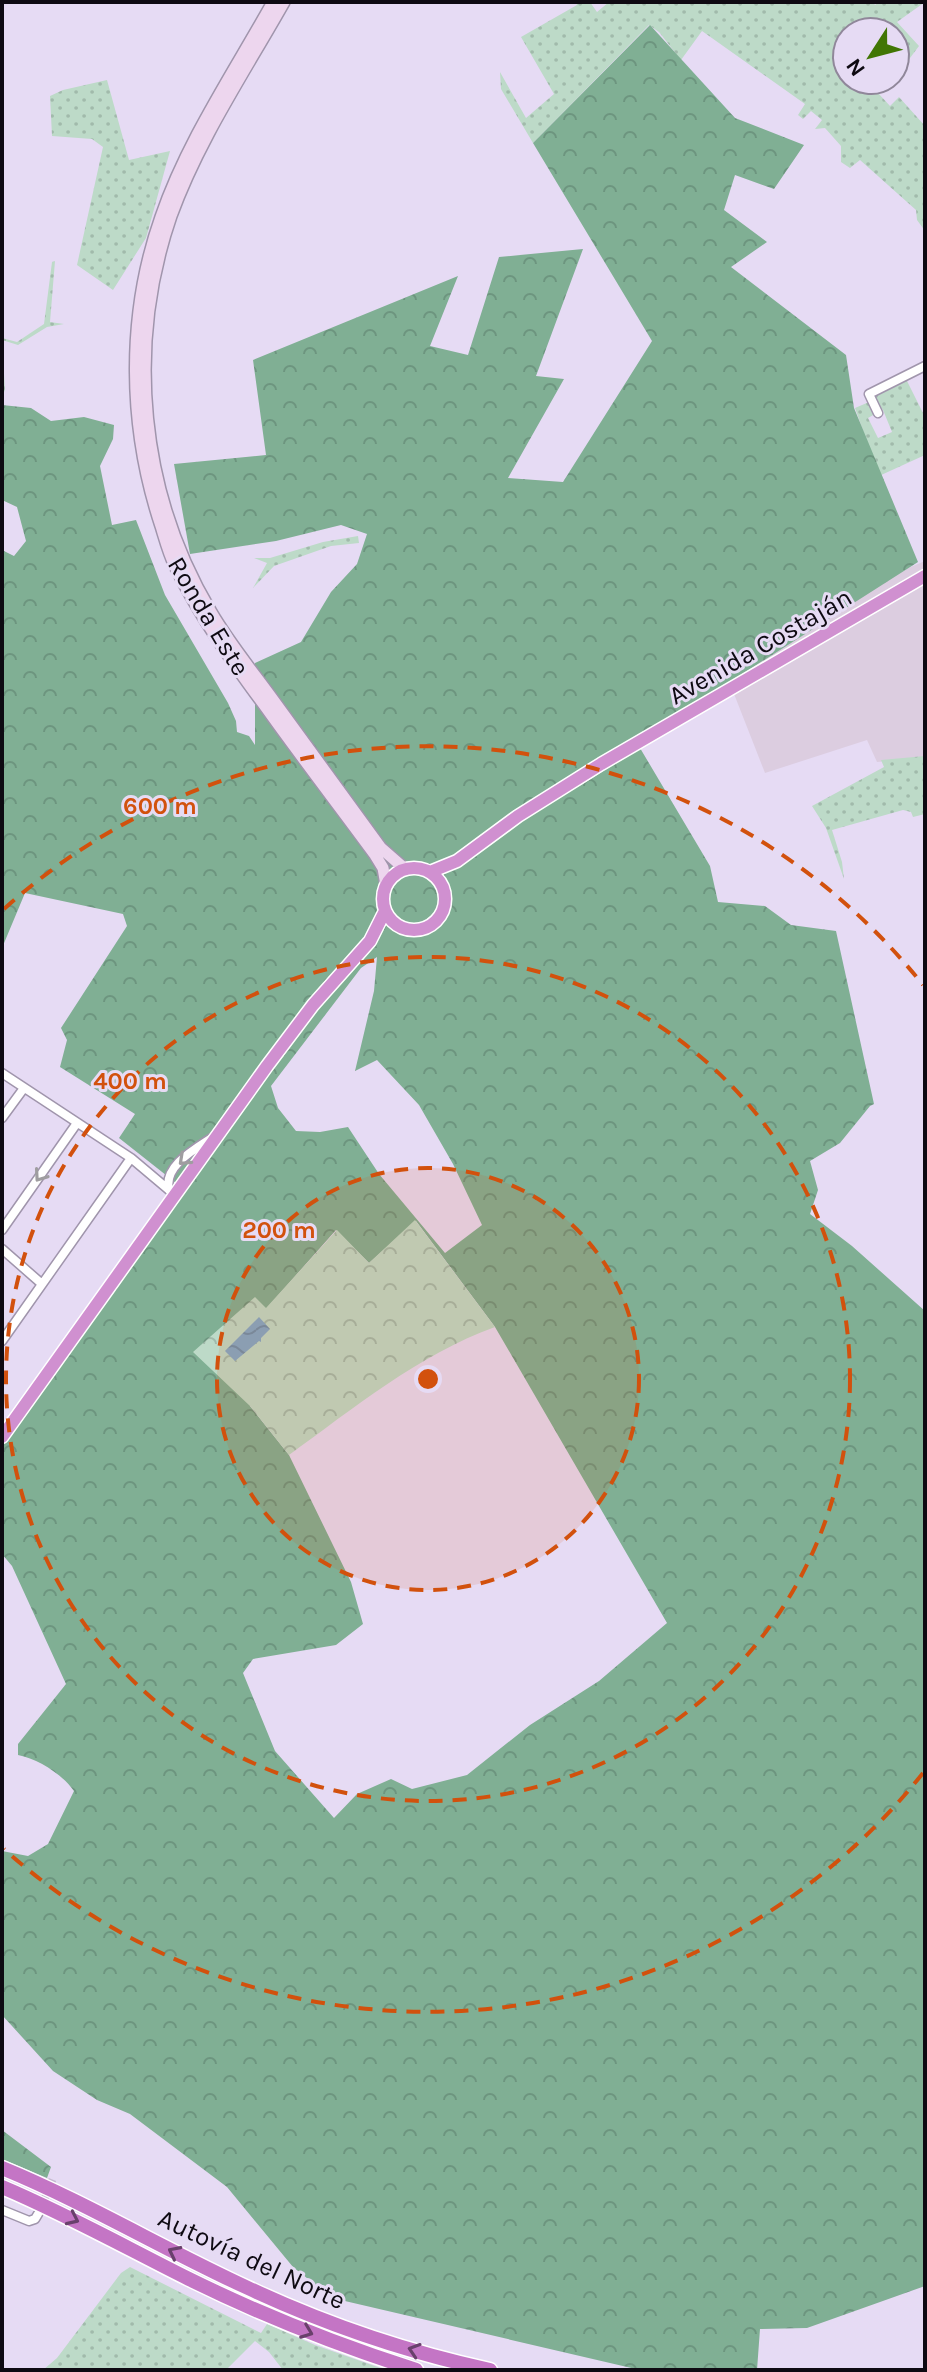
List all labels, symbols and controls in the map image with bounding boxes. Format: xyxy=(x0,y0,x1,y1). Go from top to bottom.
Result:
north arrow xyxy=(831,16,911,96)
text: N xyxy=(840,53,871,81)
street label: Ronda Este xyxy=(161,551,256,681)
street label: Avenida Costaján xyxy=(663,581,857,711)
text: 600 m xyxy=(123,792,197,820)
text: 400 m xyxy=(93,1067,167,1095)
one-way arrow xyxy=(179,1150,193,1165)
one-way arrow xyxy=(35,1168,50,1182)
text: 200 m xyxy=(242,1216,316,1244)
centre of rings xyxy=(414,1365,442,1393)
street label: Autovía del Norte xyxy=(153,2203,350,2316)
one-way arrow xyxy=(65,2209,79,2225)
one-way arrow xyxy=(168,2246,183,2262)
one-way arrow xyxy=(299,2322,313,2339)
one-way arrow xyxy=(408,2344,422,2360)

